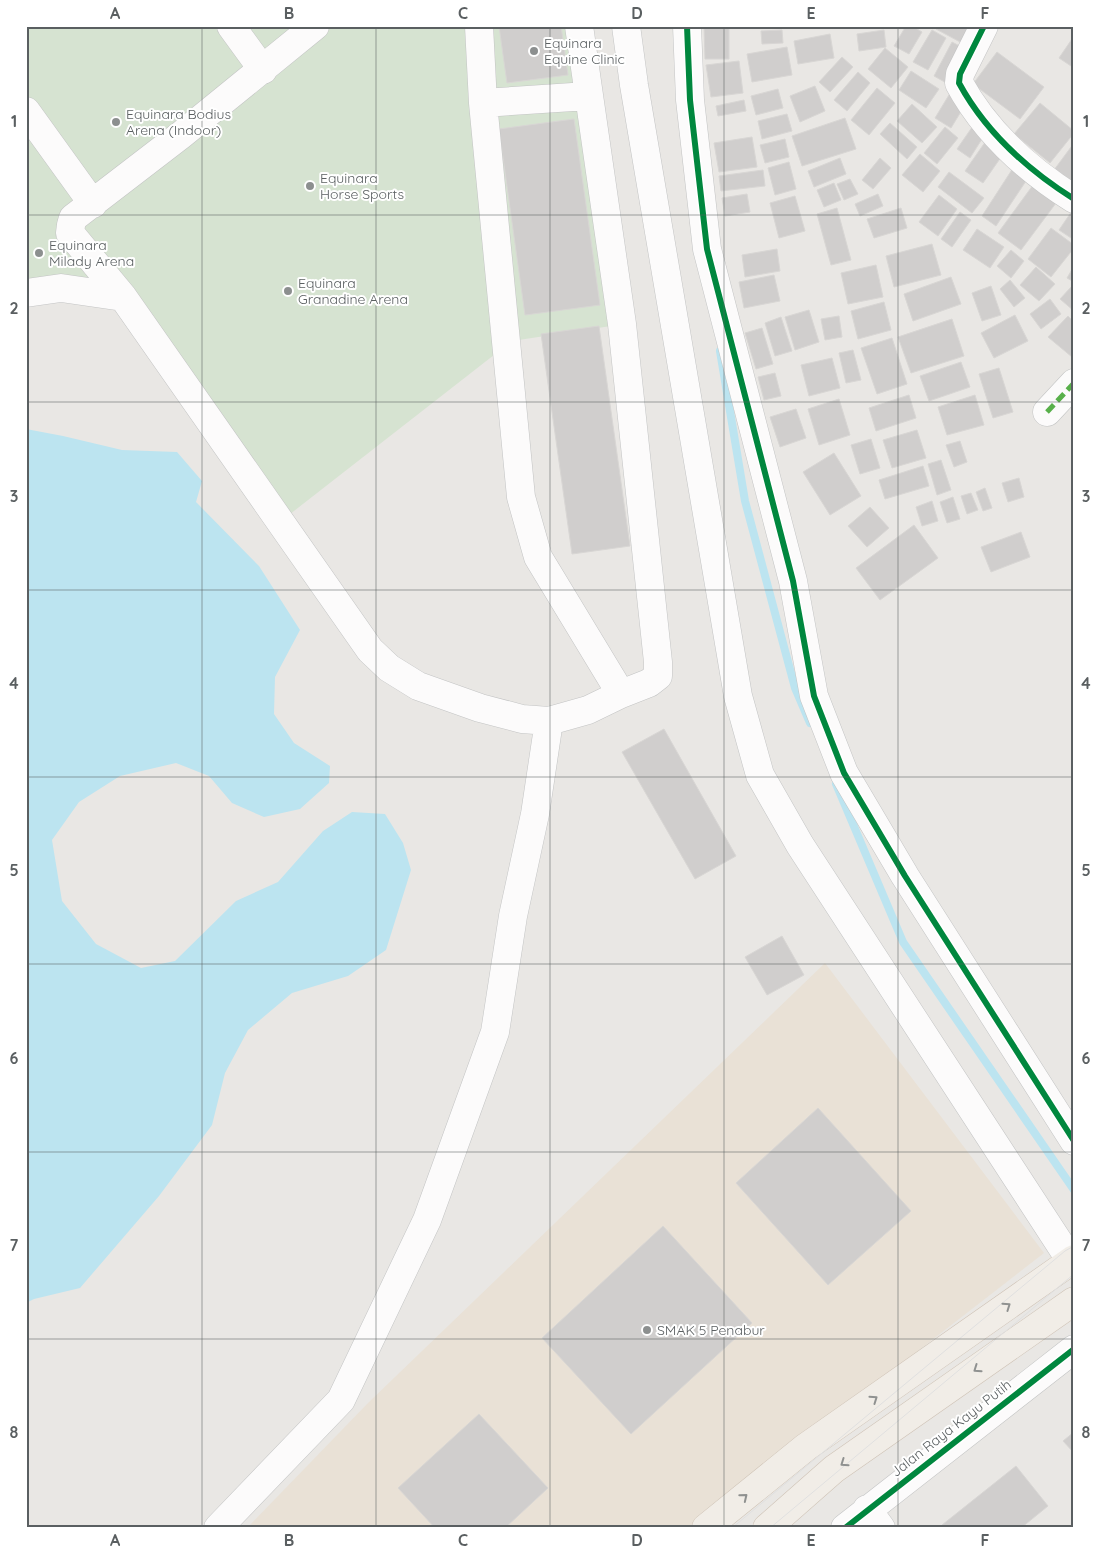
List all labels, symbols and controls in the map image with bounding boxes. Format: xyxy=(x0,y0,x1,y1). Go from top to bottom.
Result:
text: A xyxy=(110,3,121,23)
text: B xyxy=(284,3,294,23)
text: C xyxy=(458,3,468,23)
text: D xyxy=(631,3,643,23)
text: E xyxy=(806,3,816,23)
text: F xyxy=(981,3,990,23)
place label: Equinara Equine Clinic xyxy=(544,34,625,68)
marker: Equinara Equine Clinic xyxy=(528,45,540,57)
place label: Equinara Bodius Arena (Indoor) xyxy=(126,105,231,139)
text: 1 xyxy=(11,111,17,131)
text: 1 xyxy=(1083,111,1089,131)
marker: Equinara Bodius Arena (Indoor) xyxy=(110,116,122,128)
place label: Equinara Horse Sports xyxy=(320,169,404,203)
marker: Equinara Horse Sports xyxy=(304,180,316,192)
place label: Equinara Milady Arena xyxy=(49,236,134,270)
marker: Equinara Milady Arena xyxy=(33,247,45,259)
place label: Equinara Granadine Arena xyxy=(298,274,408,308)
marker: Equinara Granadine Arena xyxy=(282,285,294,297)
text: 2 xyxy=(9,298,19,318)
text: 2 xyxy=(1081,298,1091,318)
text: 3 xyxy=(10,486,18,506)
text: 3 xyxy=(1082,486,1090,506)
text: 4 xyxy=(9,673,19,693)
text: 4 xyxy=(1081,673,1091,693)
text: 5 xyxy=(9,860,19,880)
text: 5 xyxy=(1081,860,1091,880)
text: 6 xyxy=(10,1048,19,1068)
text: 6 xyxy=(1082,1048,1091,1068)
text: 7 xyxy=(10,1235,19,1255)
text: 7 xyxy=(1082,1235,1091,1255)
one-way arrow xyxy=(1001,1303,1011,1312)
place label: SMAK 5 Penabur xyxy=(657,1321,765,1339)
marker: SMAK 5 Penabur xyxy=(641,1324,653,1336)
one-way arrow xyxy=(973,1363,982,1372)
street label: Jalan Raya Kayu Putih xyxy=(887,1375,1015,1481)
one-way arrow xyxy=(868,1396,878,1405)
text: 8 xyxy=(10,1422,19,1442)
text: 8 xyxy=(1082,1422,1091,1442)
one-way arrow xyxy=(840,1457,850,1466)
one-way arrow xyxy=(738,1495,747,1503)
text: A xyxy=(110,1530,121,1550)
text: B xyxy=(284,1530,294,1550)
text: C xyxy=(458,1530,468,1550)
text: D xyxy=(631,1530,643,1550)
text: E xyxy=(806,1530,816,1550)
text: F xyxy=(981,1530,990,1550)

